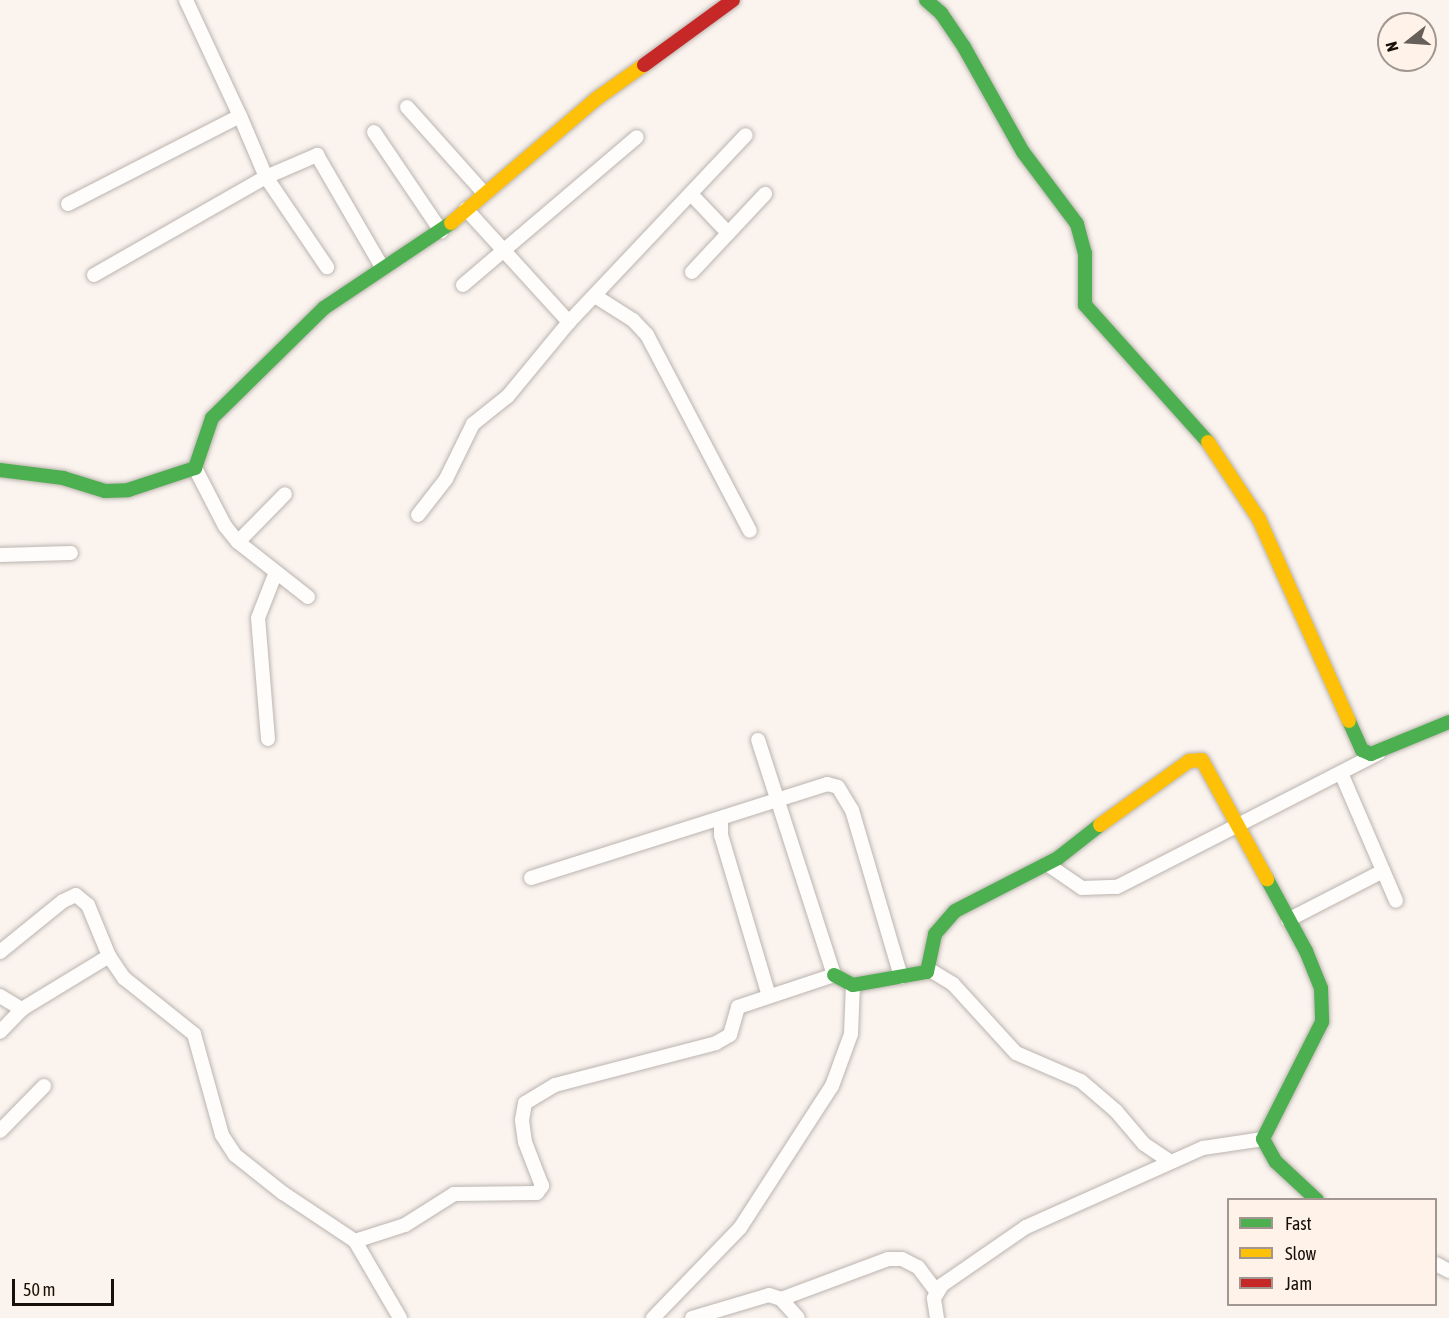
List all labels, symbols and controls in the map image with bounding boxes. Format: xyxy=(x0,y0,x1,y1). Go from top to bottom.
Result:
north arrow xyxy=(1377,12,1437,72)
text: N xyxy=(1382,40,1402,54)
legend xyxy=(1227,1198,1437,1306)
text: Fast xyxy=(1285,1213,1312,1234)
text: Slow xyxy=(1285,1243,1316,1264)
scale bar xyxy=(15,1267,117,1305)
text: Jam xyxy=(1285,1273,1312,1294)
text: 50 m xyxy=(23,1279,55,1300)

